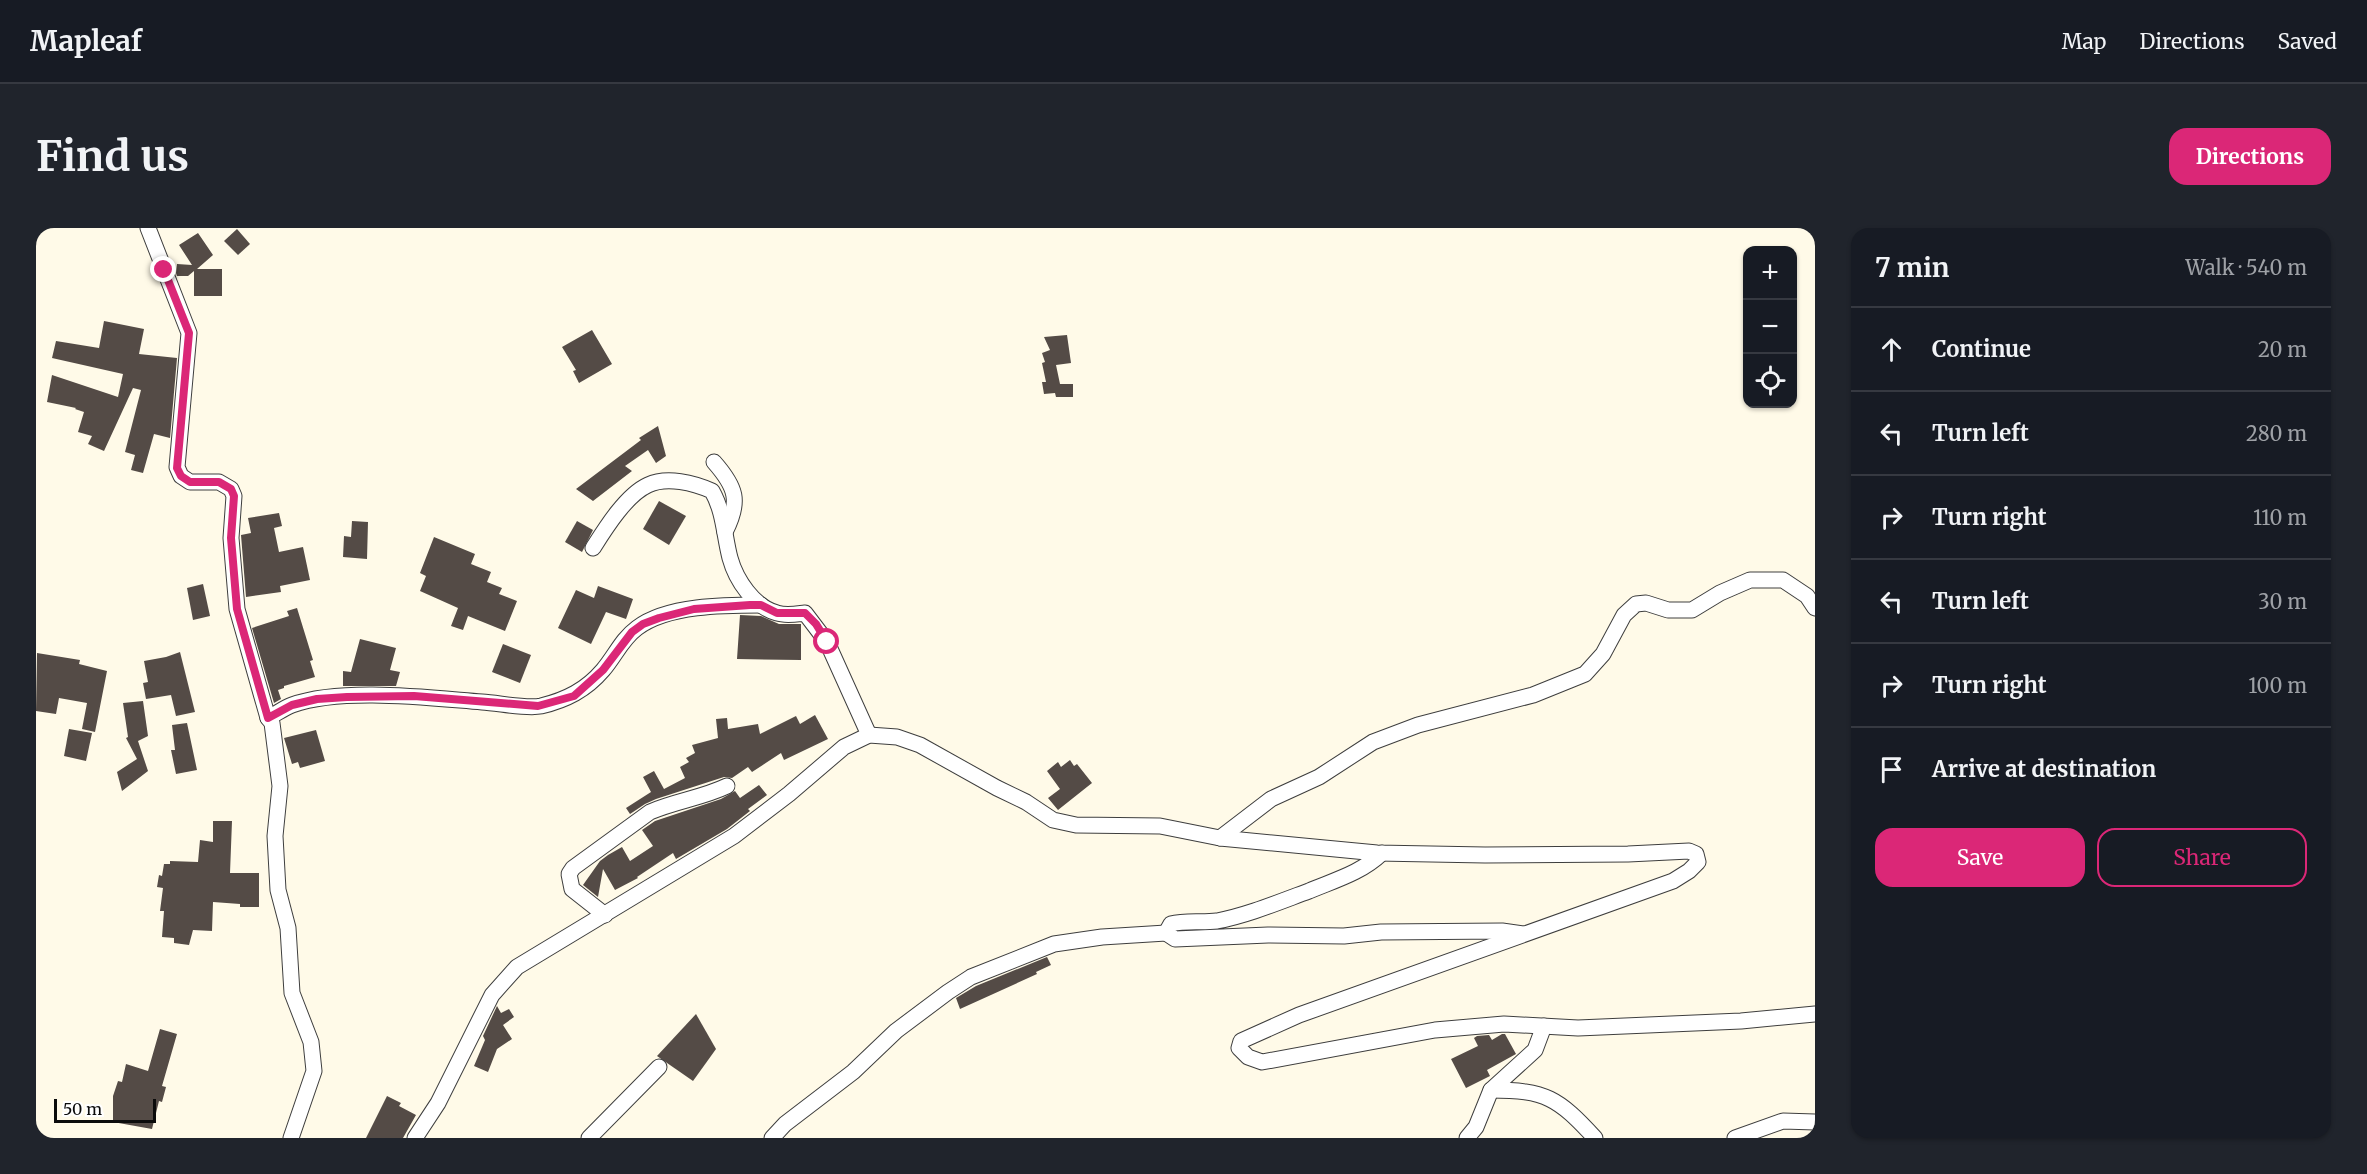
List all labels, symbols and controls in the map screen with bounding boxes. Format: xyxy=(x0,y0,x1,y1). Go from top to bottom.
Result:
text: Mapleaf xyxy=(30,23,142,59)
text: Map xyxy=(2062,28,2106,55)
text: Directions xyxy=(2139,28,2244,55)
text: Saved xyxy=(2277,28,2337,55)
button: Directions xyxy=(2169,128,2331,185)
text: Find us xyxy=(36,130,189,182)
map controls xyxy=(1743,246,1797,408)
button: + xyxy=(1743,246,1797,300)
text: 7 min xyxy=(1875,251,1949,284)
text: Walk · 540 m xyxy=(2186,255,2307,280)
route end xyxy=(150,256,176,282)
button: − xyxy=(1743,300,1797,354)
icon: ahead xyxy=(1875,333,1908,366)
text: Continue xyxy=(1932,335,2031,363)
text: 20 m xyxy=(2258,337,2307,362)
button: locate xyxy=(1743,354,1797,408)
icon: left xyxy=(1875,417,1908,450)
text: Turn left xyxy=(1932,419,2029,447)
text: 280 m xyxy=(2246,421,2307,446)
icon: right xyxy=(1875,501,1908,534)
text: Turn right xyxy=(1932,503,2046,531)
text: 110 m xyxy=(2253,505,2307,530)
icon: left xyxy=(1875,585,1908,618)
text: Turn left xyxy=(1932,587,2029,615)
text: 30 m xyxy=(2258,589,2307,614)
route start xyxy=(813,628,839,654)
icon: right xyxy=(1875,669,1908,702)
text: Turn right xyxy=(1932,671,2046,699)
text: 100 m xyxy=(2248,673,2307,698)
icon: arrive xyxy=(1875,753,1908,786)
text: Arrive at destination xyxy=(1932,755,2156,783)
button: Save xyxy=(1875,828,2085,887)
button: Share xyxy=(2097,828,2307,887)
scale bar xyxy=(54,1096,156,1124)
text: 50 m xyxy=(63,1099,102,1119)

